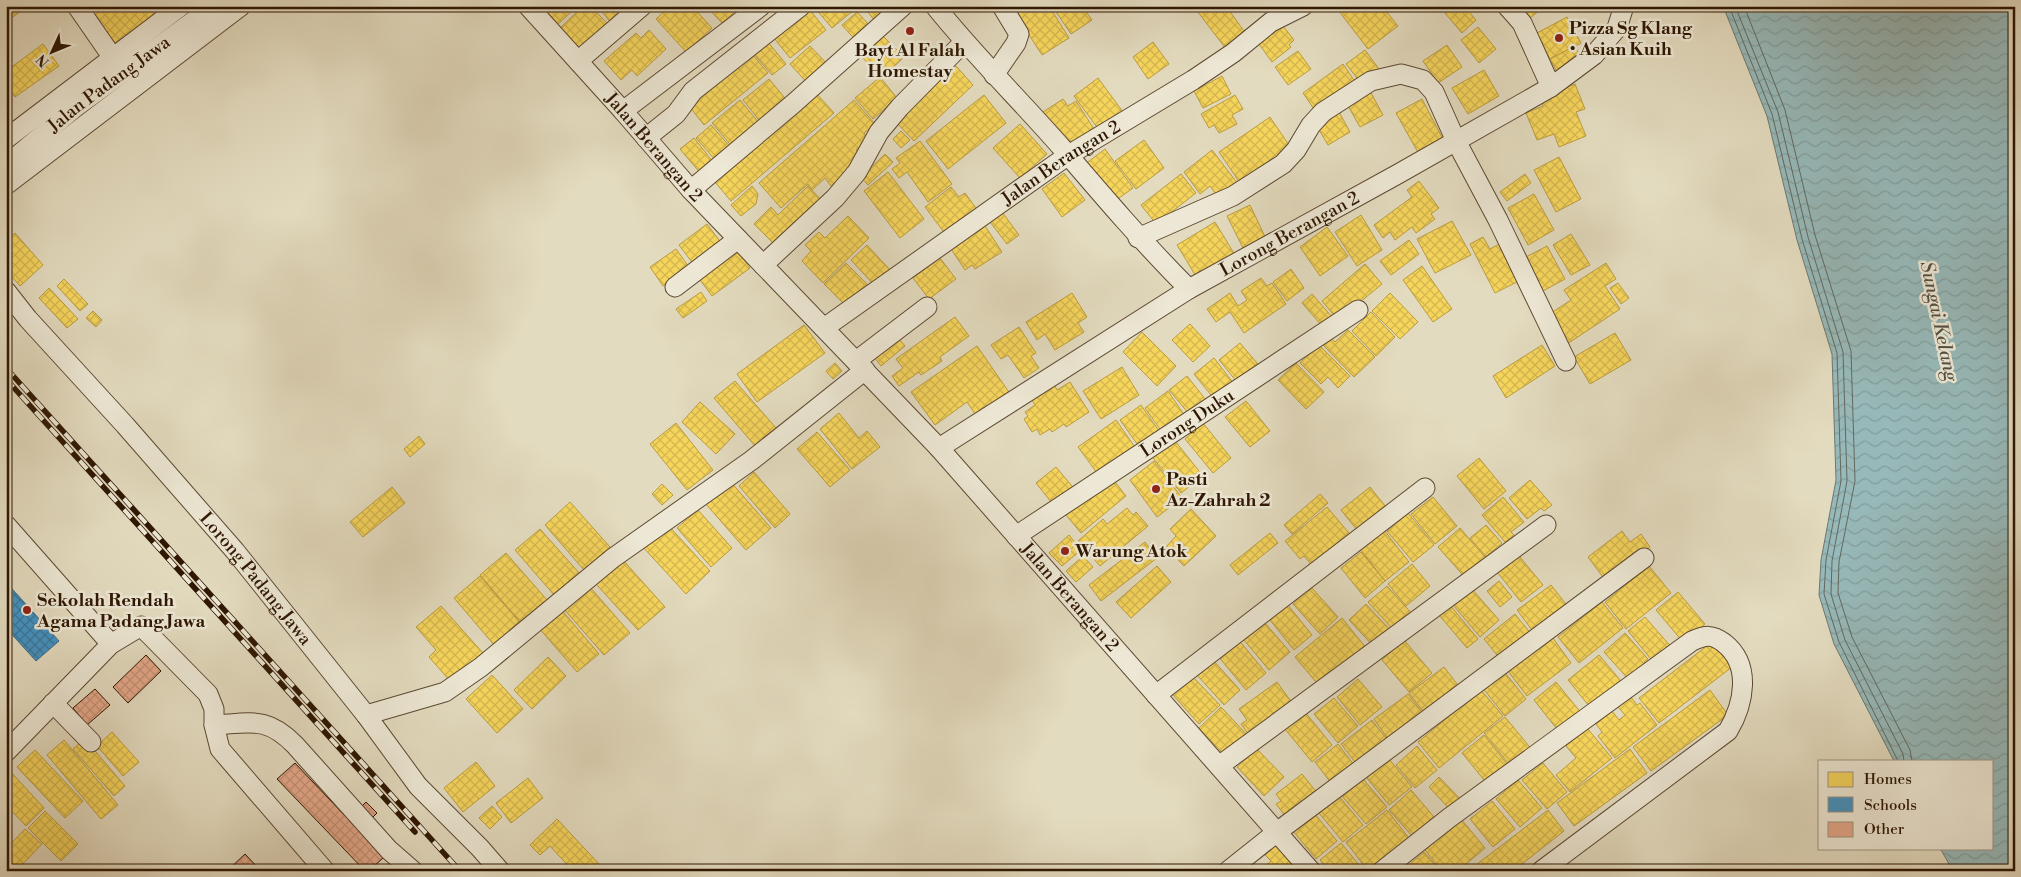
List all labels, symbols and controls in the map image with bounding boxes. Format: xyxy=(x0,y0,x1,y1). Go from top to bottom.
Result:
place label: Pizza Sg Klang • Asian Kuih xyxy=(1569,17,1693,61)
marker: Bayt Al Falah Homestay xyxy=(904,25,916,37)
north arrow xyxy=(28,28,78,78)
street label: Jalan Padang Jawa xyxy=(42,30,175,138)
marker: Pizza Sg Klang • Asian Kuih xyxy=(1553,32,1565,44)
place label: Bayt Al Falah Homestay xyxy=(855,39,965,83)
text: N xyxy=(33,50,54,71)
street label: Jalan Berangan 2 xyxy=(599,86,708,207)
street label: Jalan Berangan 2 xyxy=(996,115,1125,211)
street label: Lorong Berangan 2 xyxy=(1216,186,1363,281)
water label: Sungai Kelang xyxy=(1915,259,1964,384)
street label: Lorong Duku xyxy=(1136,383,1239,462)
place label: Pasti Az-Zahrah 2 xyxy=(1165,468,1271,512)
marker: Pasti Az-Zahrah 2 xyxy=(1150,483,1162,495)
street label: Lorong Padang Jawa xyxy=(195,507,318,650)
street label: Jalan Berangan 2 xyxy=(1015,537,1124,656)
place label: Warung Atok xyxy=(1074,540,1188,563)
marker: Warung Atok xyxy=(1059,545,1071,557)
place label: Sekolah Rendah Agama Padang Jawa xyxy=(36,589,205,633)
marker: Sekolah Rendah Agama Padang Jawa xyxy=(21,604,33,616)
legend xyxy=(1818,760,1994,850)
text: Homes xyxy=(1864,770,1912,789)
text: Schools xyxy=(1864,796,1917,815)
text: Other xyxy=(1864,820,1905,839)

